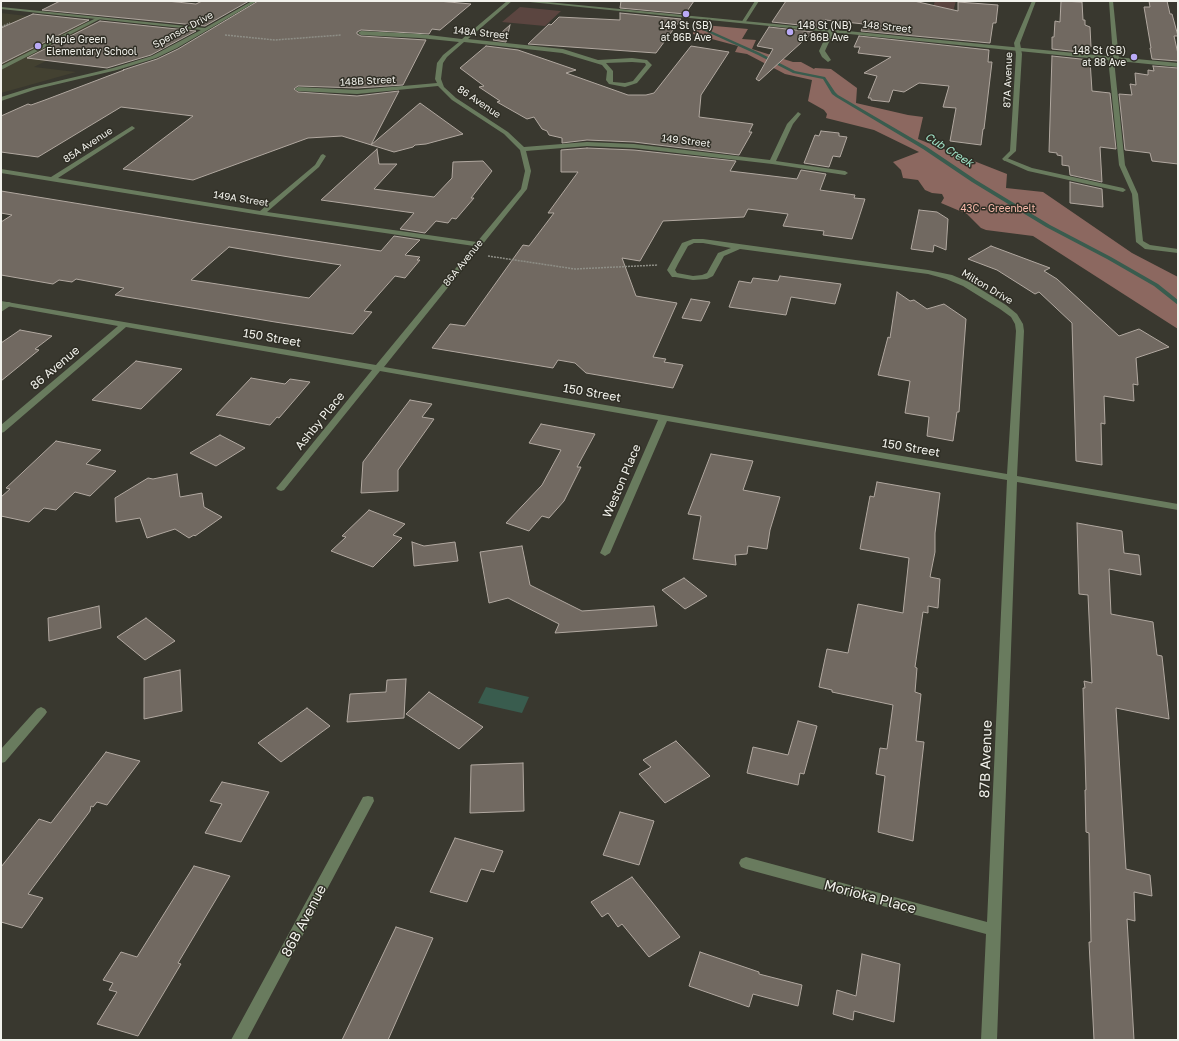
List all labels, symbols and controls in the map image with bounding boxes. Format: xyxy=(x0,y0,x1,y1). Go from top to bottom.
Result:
street label: Spenser Drive xyxy=(151,9,215,51)
marker: 148 St (SB) at 86B Ave xyxy=(681,9,691,19)
street label: 148 Street xyxy=(862,18,912,36)
place label: 148 St (SB) at 86B Ave xyxy=(660,20,712,44)
place label: 148 St (NB) at 86B Ave xyxy=(798,20,852,44)
street label: 148A Street xyxy=(453,24,509,42)
marker: 148 St (NB) at 86B Ave xyxy=(785,27,795,37)
place label: Maple Green Elementary School xyxy=(46,34,137,58)
marker: Maple Green Elementary School xyxy=(33,41,43,51)
place label: 148 St (SB) at 88 Ave xyxy=(1073,45,1126,68)
street label: 87A Avenue xyxy=(1001,52,1015,108)
marker: 148 St (SB) at 88 Ave xyxy=(1129,52,1139,62)
street label: 148B Street xyxy=(340,74,396,88)
street label: 86 Avenue xyxy=(455,83,503,121)
street label: 85A Avenue xyxy=(61,125,115,165)
water label: Cub Creek xyxy=(922,130,976,170)
street label: 149 Street xyxy=(661,132,711,150)
street label: 149A Street xyxy=(213,189,269,209)
park label: 43C - Greenbelt xyxy=(960,203,1036,215)
street label: 86A Avenue xyxy=(441,237,485,289)
street label: Milton Drive xyxy=(959,267,1015,307)
street label: 150 Street xyxy=(242,326,302,350)
street label: 86 Avenue xyxy=(27,343,83,393)
street label: 150 Street xyxy=(562,381,622,405)
street label: Ashby Place xyxy=(292,389,348,453)
street label: 150 Street xyxy=(881,436,941,460)
street label: Weston Place xyxy=(600,442,644,520)
street label: 87B Avenue xyxy=(976,720,996,798)
street label: Morioka Place xyxy=(822,877,918,917)
street label: 86B Avenue xyxy=(278,882,330,960)

